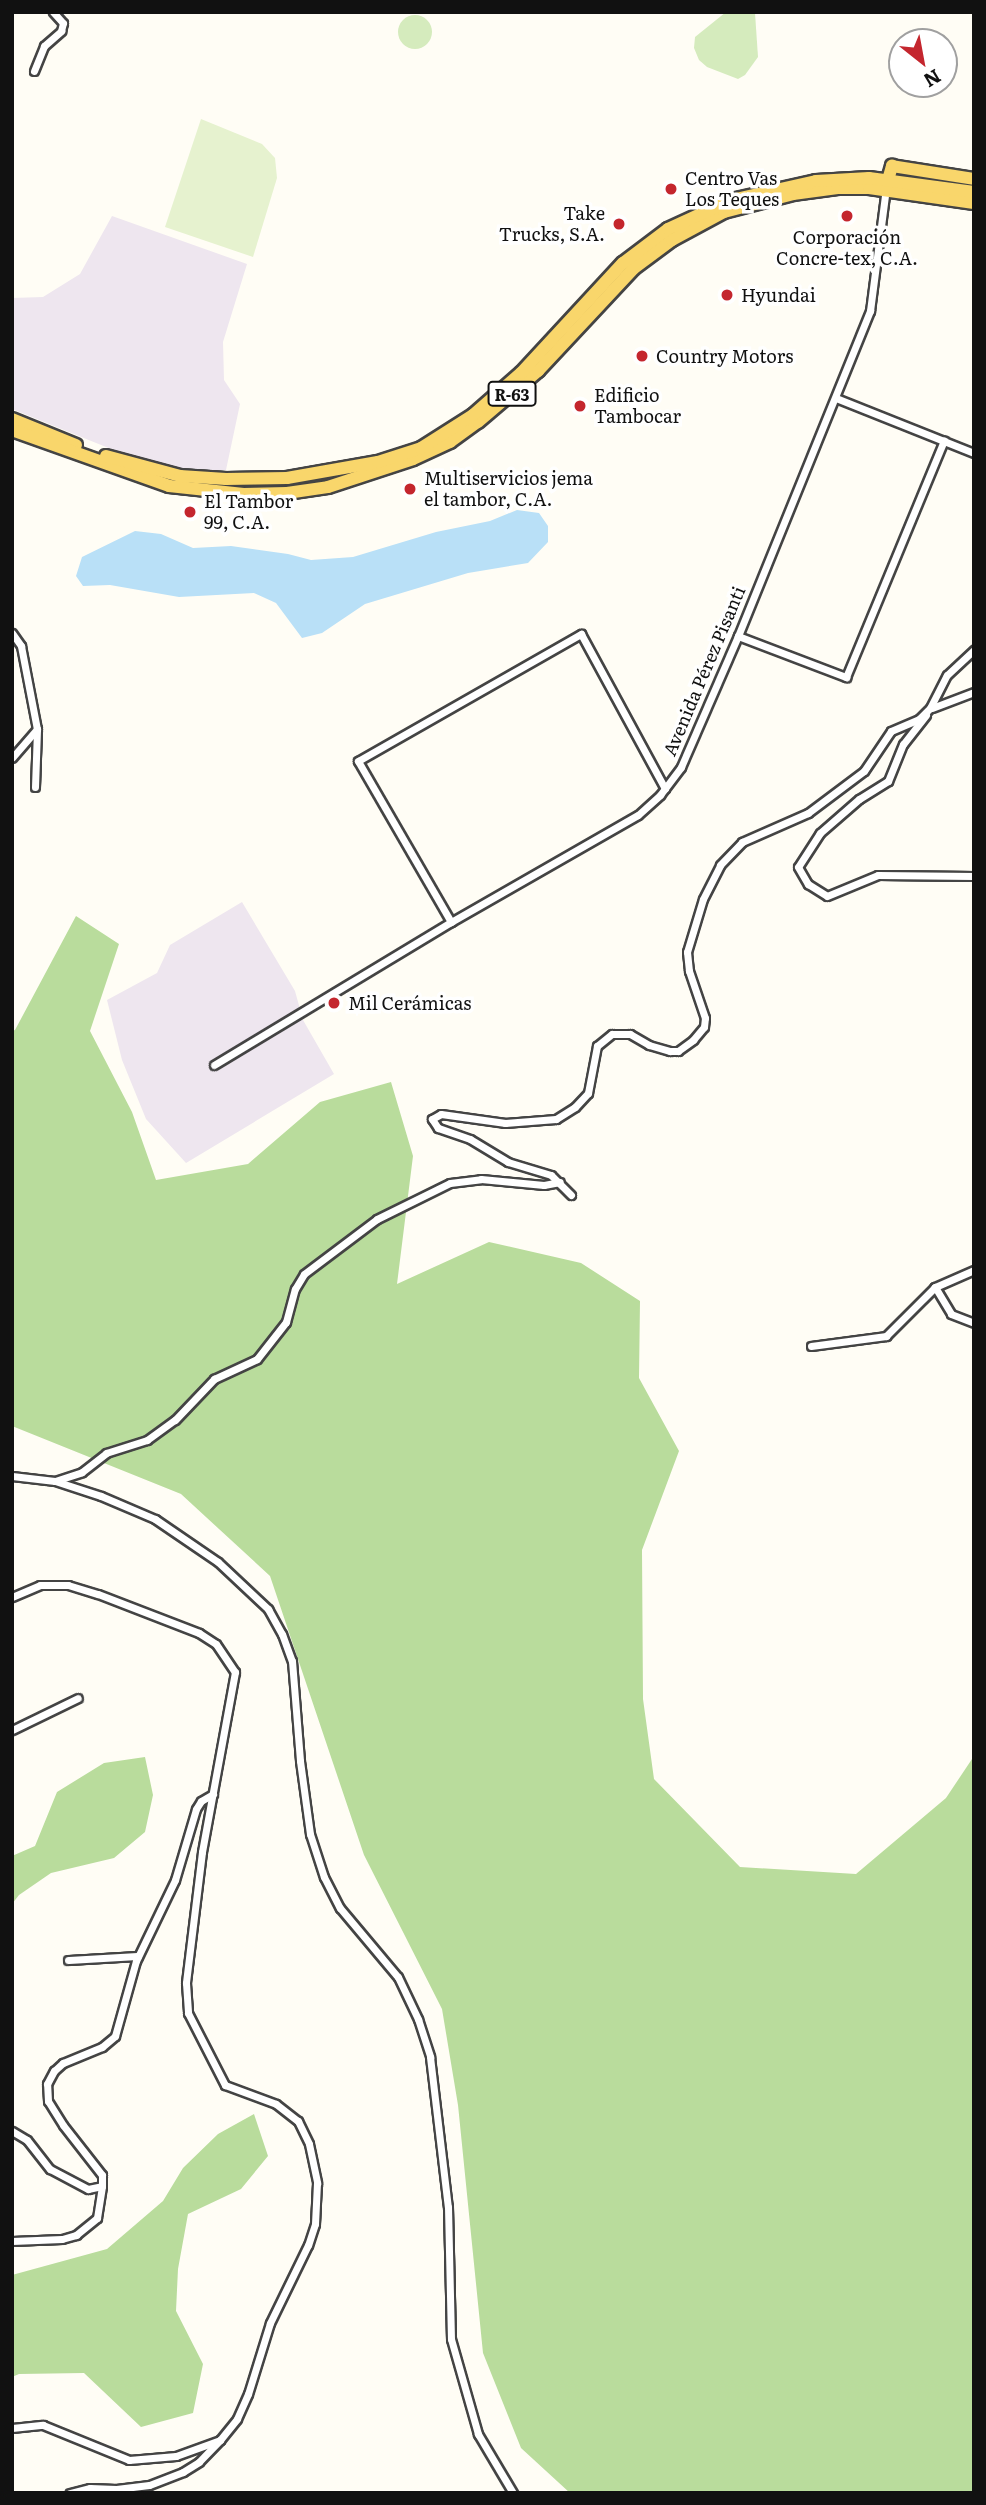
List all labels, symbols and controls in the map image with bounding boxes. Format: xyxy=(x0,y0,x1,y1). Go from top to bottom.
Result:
north arrow xyxy=(888,28,958,98)
text: N xyxy=(919,63,947,95)
place label: Centro Vas Los Teques xyxy=(685,168,779,210)
marker: Centro Vas Los Teques xyxy=(663,181,679,197)
place label: Take Trucks, S.A. xyxy=(499,203,605,246)
marker: Corporación Concre-tex, C.A. xyxy=(839,208,855,224)
marker: Take Trucks, S.A. xyxy=(611,216,627,232)
place label: Corporación Concre-tex, C.A. xyxy=(776,227,918,270)
place label: Hyundai xyxy=(741,284,816,306)
marker: Hyundai xyxy=(719,287,735,303)
place label: Country Motors xyxy=(656,345,793,367)
marker: Country Motors xyxy=(634,348,650,364)
road number: R-63 xyxy=(488,382,536,406)
place label: Edificio Tambocar xyxy=(594,385,681,428)
marker: Edificio Tambocar xyxy=(572,398,588,414)
place label: Multiservicios jema el tambor, C.A. xyxy=(424,468,593,510)
marker: Multiservicios jema el tambor, C.A. xyxy=(402,481,418,497)
place label: El Tambor 99, C.A. xyxy=(204,491,293,534)
marker: El Tambor 99, C.A. xyxy=(182,504,198,520)
street label: Avenida Pérez Pisanti xyxy=(658,583,750,759)
place label: Mil Cerámicas xyxy=(348,992,471,1014)
marker: Mil Cerámicas xyxy=(326,995,342,1011)

